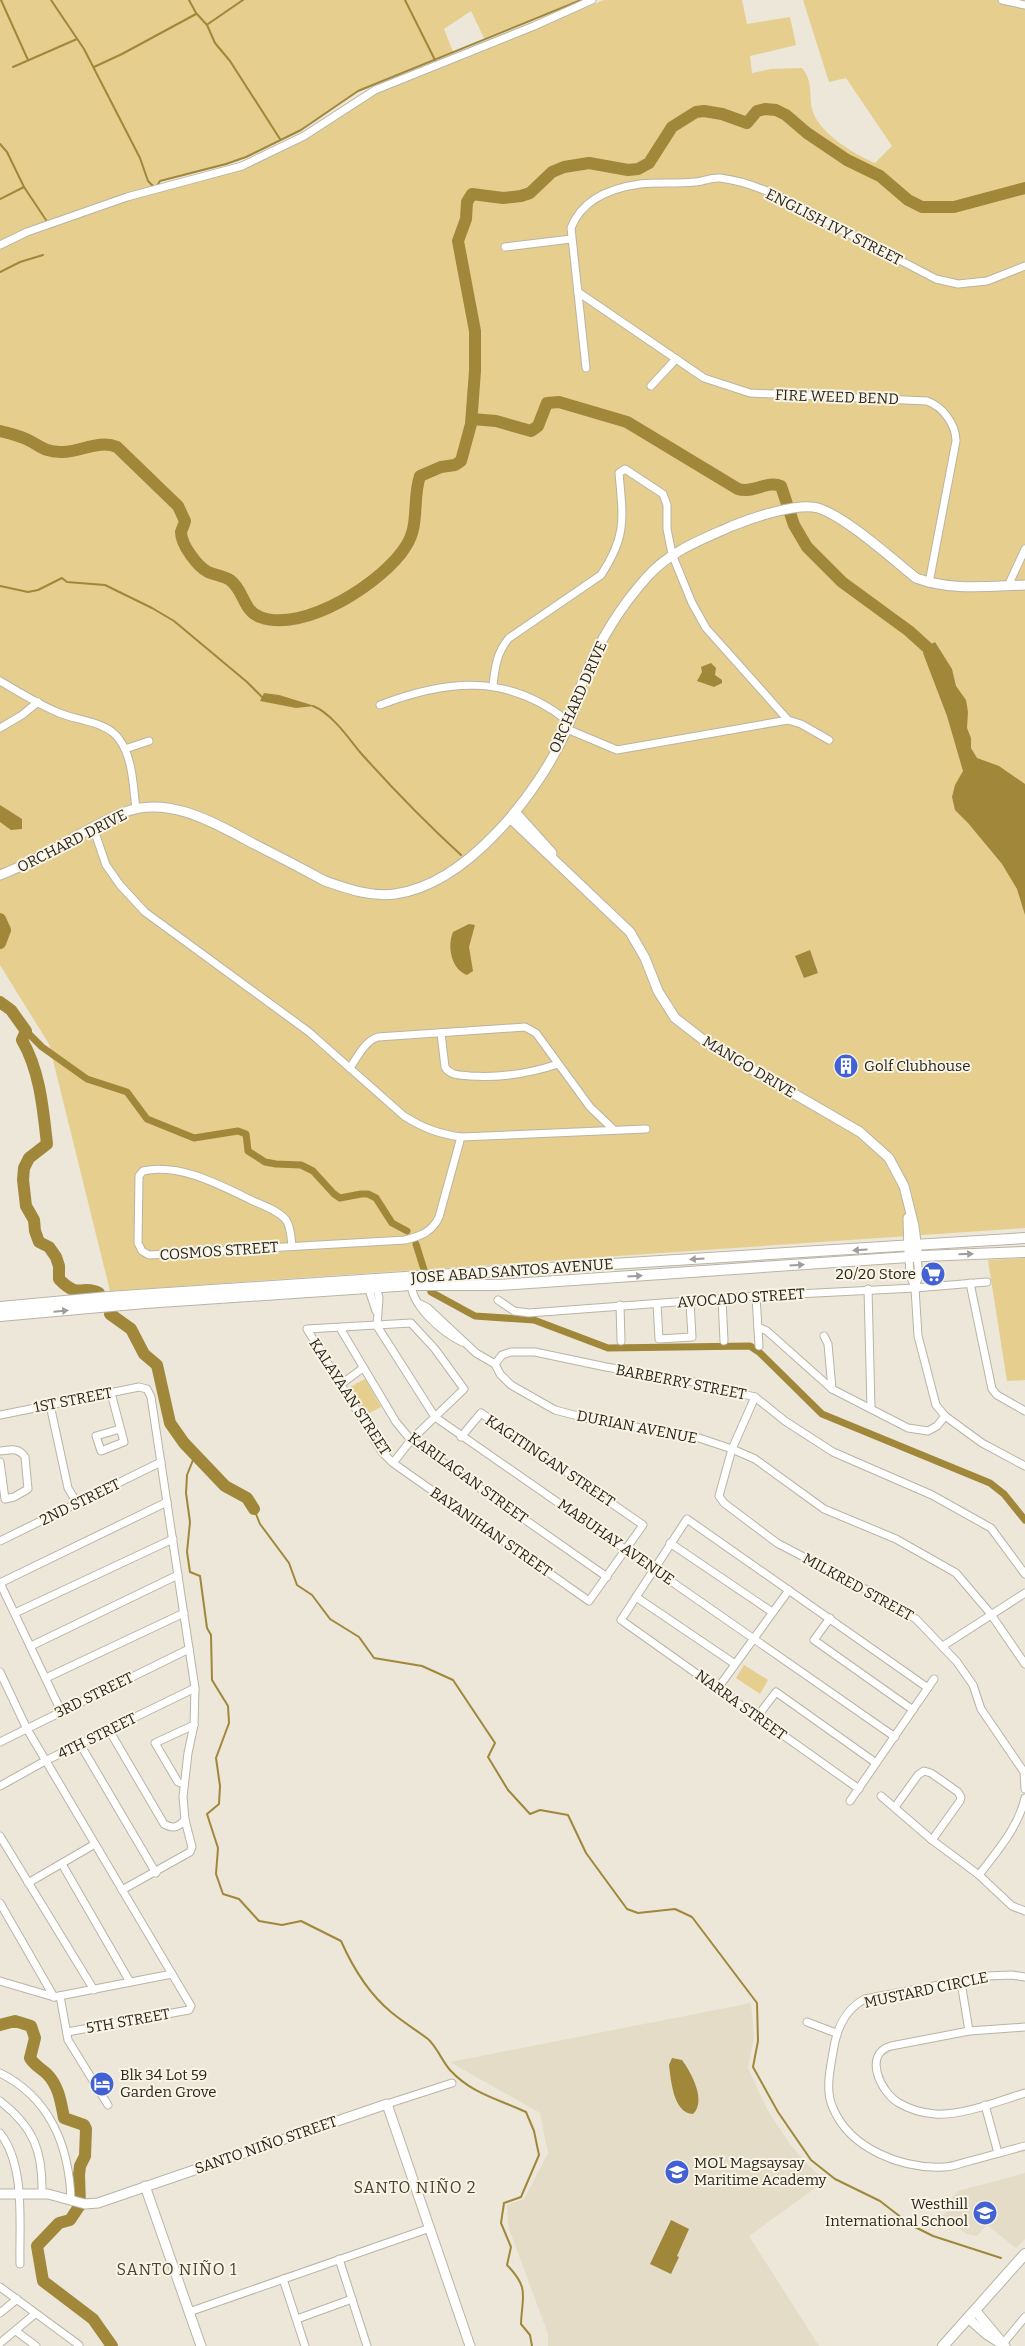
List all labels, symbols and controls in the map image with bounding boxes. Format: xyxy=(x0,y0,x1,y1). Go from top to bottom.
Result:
street label: ENGLISH IVY STREET xyxy=(763,185,905,269)
street label: FIRE WEED BEND xyxy=(775,386,899,408)
street label: ORCHARD DRIVE xyxy=(545,638,611,756)
street label: ORCHARD DRIVE xyxy=(14,806,130,876)
street label: MANGO DRIVE xyxy=(699,1032,799,1102)
building icon: Golf Clubhouse xyxy=(833,1053,859,1079)
place label: Golf Clubhouse xyxy=(864,1057,970,1075)
street label: COSMOS STREET xyxy=(159,1238,279,1264)
one-way arrow xyxy=(851,1246,867,1254)
one-way arrow xyxy=(958,1250,974,1258)
street label: JOSE ABAD SANTOS AVENUE xyxy=(409,1255,614,1287)
one-way arrow xyxy=(689,1256,705,1264)
one-way arrow xyxy=(789,1261,805,1269)
supermarket icon: 20/20 Store xyxy=(920,1261,946,1287)
place label: 20/20 Store xyxy=(836,1265,916,1283)
one-way arrow xyxy=(627,1271,643,1279)
street label: AVOCADO STREET xyxy=(676,1285,806,1311)
one-way arrow xyxy=(54,1307,70,1315)
street label: KALAYAAN STREET xyxy=(305,1335,395,1459)
street label: BARBERRY STREET xyxy=(614,1361,748,1404)
street label: 1ST STREET xyxy=(32,1383,114,1416)
street label: DURIAN AVENUE xyxy=(575,1406,699,1448)
street label: KAGITINGAN STREET xyxy=(482,1411,618,1511)
street label: KARILAGAN STREET xyxy=(405,1428,532,1528)
street label: 2ND STREET xyxy=(37,1475,123,1529)
street label: BAYANIHAN STREET xyxy=(427,1483,555,1581)
street label: MABUHAY AVENUE xyxy=(554,1495,678,1589)
street label: MILKRED STREET xyxy=(800,1549,917,1625)
street label: NARRA STREET xyxy=(692,1666,790,1744)
street label: 3RD STREET xyxy=(52,1668,137,1722)
street label: 4TH STREET xyxy=(55,1709,140,1763)
street label: MUSTARD CIRCLE xyxy=(862,1968,990,2012)
street label: 5TH STREET xyxy=(85,2005,172,2037)
place label: Blk 34 Lot 59 Garden Grove xyxy=(120,2066,216,2101)
hotel icon: Blk 34 Lot 59 Garden Grove xyxy=(89,2071,115,2097)
street label: SANTO NIÑO STREET xyxy=(192,2112,340,2178)
place label: MOL Magsaysay Maritime Academy xyxy=(694,2154,827,2189)
school or university icon: MOL Magsaysay Maritime Academy xyxy=(664,2159,690,2185)
district label: SANTO NIÑO 2 xyxy=(353,2177,477,2197)
place label: Westhill International School xyxy=(825,2195,968,2230)
school or university icon: Westhill International School xyxy=(972,2200,998,2226)
district label: SANTO NIÑO 1 xyxy=(117,2259,237,2279)

